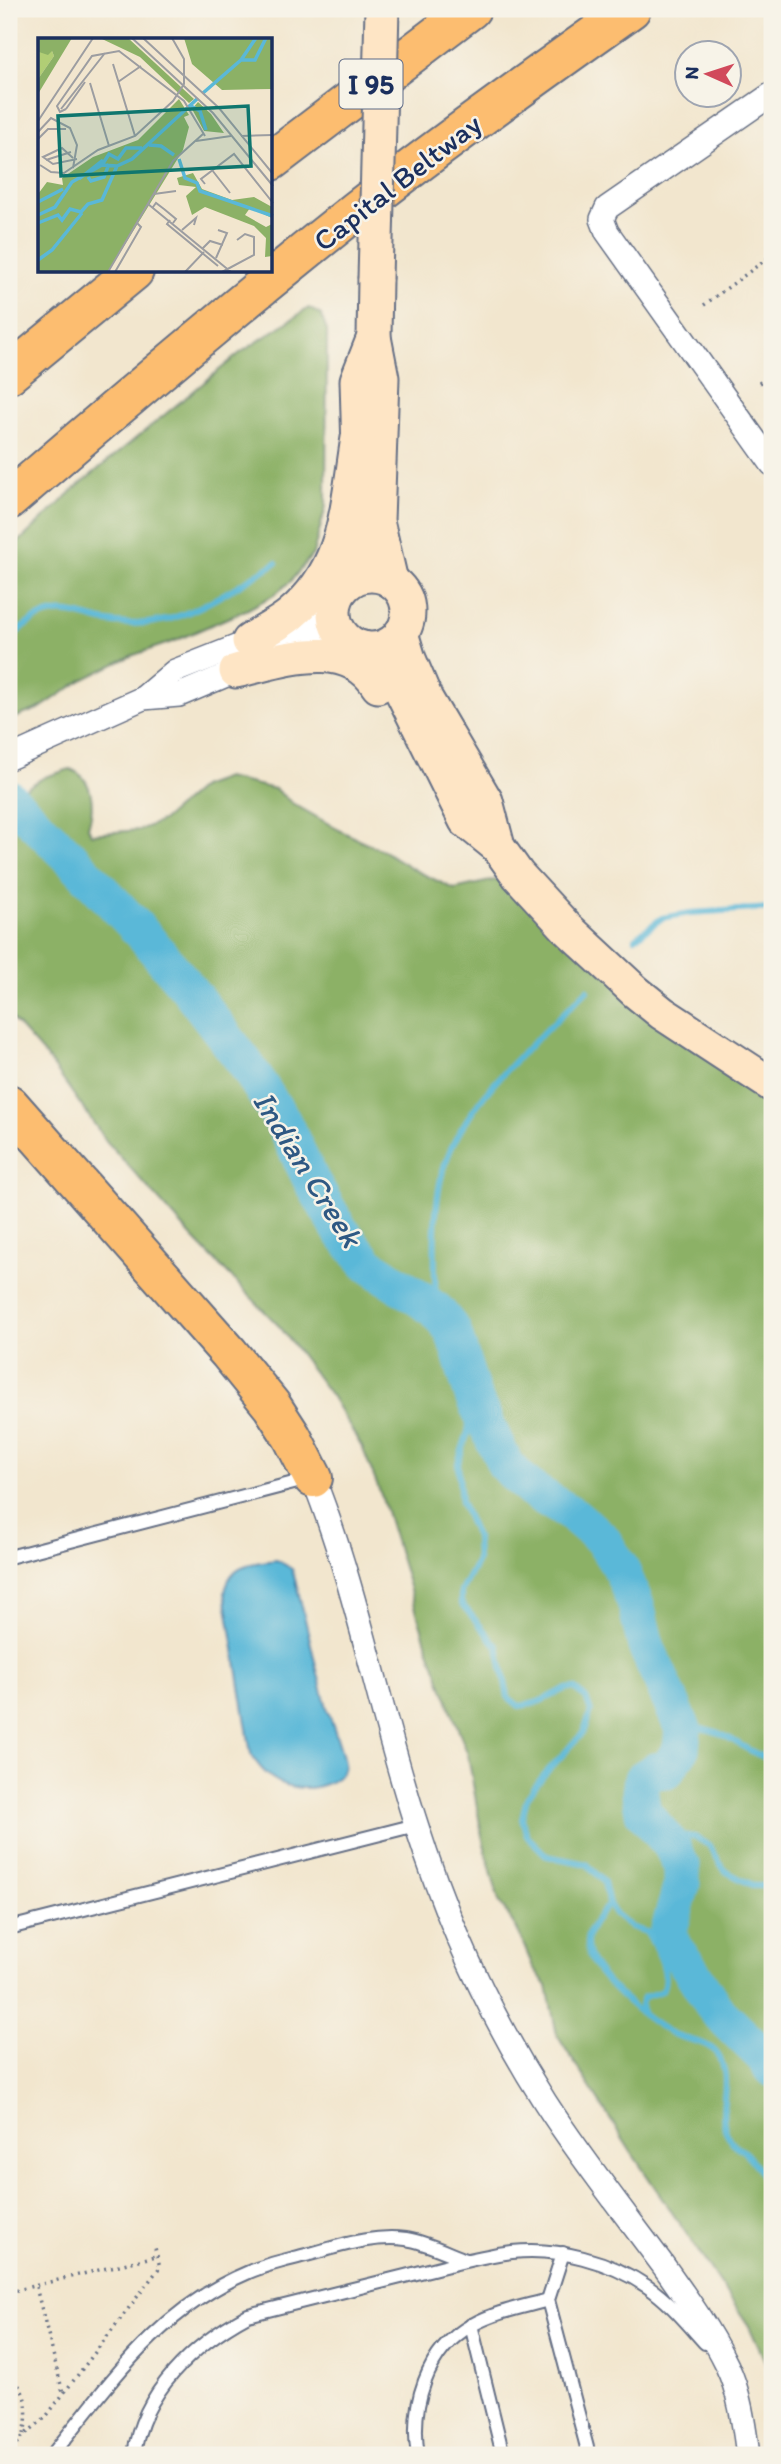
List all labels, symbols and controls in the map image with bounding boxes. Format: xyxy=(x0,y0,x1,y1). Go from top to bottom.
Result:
inset map xyxy=(38,38,273,273)
north arrow xyxy=(672,38,742,108)
road number: I 95 xyxy=(340,60,402,108)
text: N xyxy=(680,66,703,80)
street label: Capital Beltway xyxy=(306,105,488,259)
water label: Indian Creek xyxy=(245,1084,372,1255)

